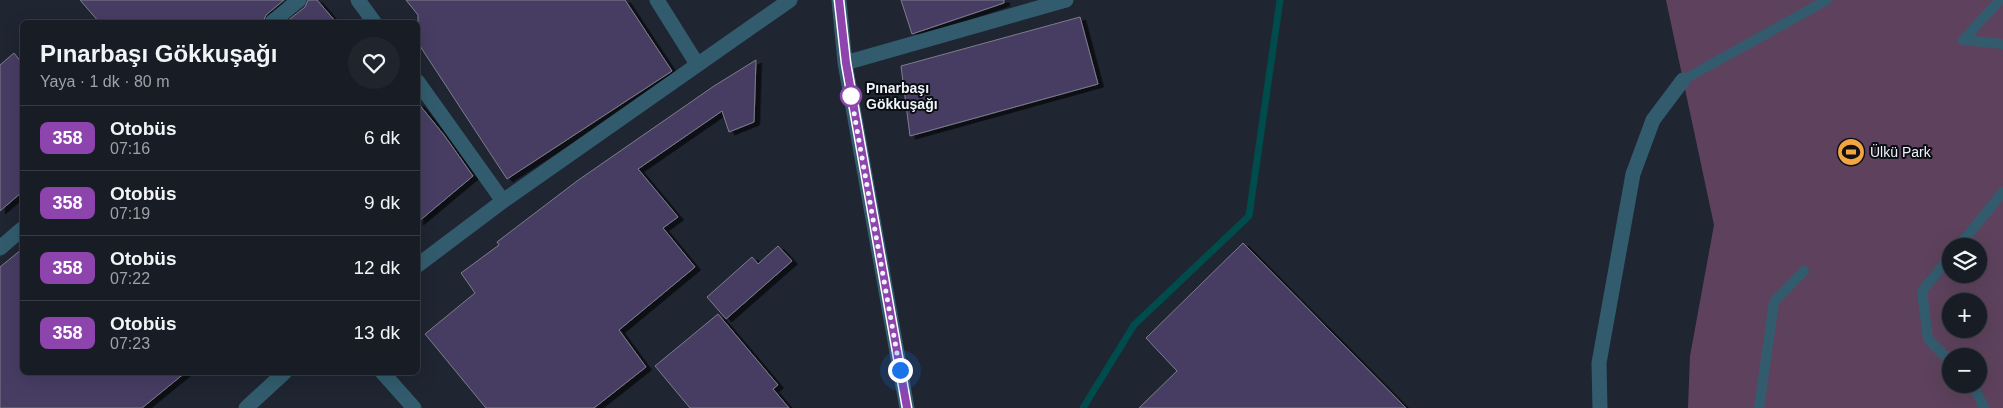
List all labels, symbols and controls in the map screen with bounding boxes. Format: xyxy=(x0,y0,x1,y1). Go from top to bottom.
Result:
button: heart xyxy=(348,37,400,89)
text: Pınarbaşı Gökkuşağı xyxy=(40,40,277,67)
text: Yaya · 1 dk · 80 m xyxy=(40,73,170,90)
place label: Pınarbaşı Gökkuşağı xyxy=(866,80,938,112)
marker: Pınarbaşı Gökkuşağı xyxy=(840,85,862,107)
text: Otobüs xyxy=(110,118,177,139)
text: 6 dk xyxy=(364,127,400,148)
text: 358 xyxy=(52,128,83,148)
sports icon: Ülkü Park xyxy=(1836,137,1866,167)
text: 07:16 xyxy=(110,140,150,157)
place label: Ülkü Park xyxy=(1870,143,1932,160)
text: Otobüs xyxy=(110,183,177,204)
text: 9 dk xyxy=(364,192,400,213)
text: 358 xyxy=(52,193,83,213)
text: 07:19 xyxy=(110,205,150,222)
map controls xyxy=(1942,238,1987,393)
button: layers xyxy=(1942,238,1987,283)
text: Otobüs xyxy=(110,248,177,269)
text: 12 dk xyxy=(354,257,400,278)
text: 358 xyxy=(52,258,83,278)
text: 07:22 xyxy=(110,270,150,287)
button: + xyxy=(1942,293,1987,338)
text: Otobüs xyxy=(110,313,177,334)
text: 13 dk xyxy=(354,322,400,343)
text: 358 xyxy=(52,323,83,343)
text: 07:23 xyxy=(110,335,150,352)
button: − xyxy=(1942,348,1987,393)
your location xyxy=(888,358,913,383)

